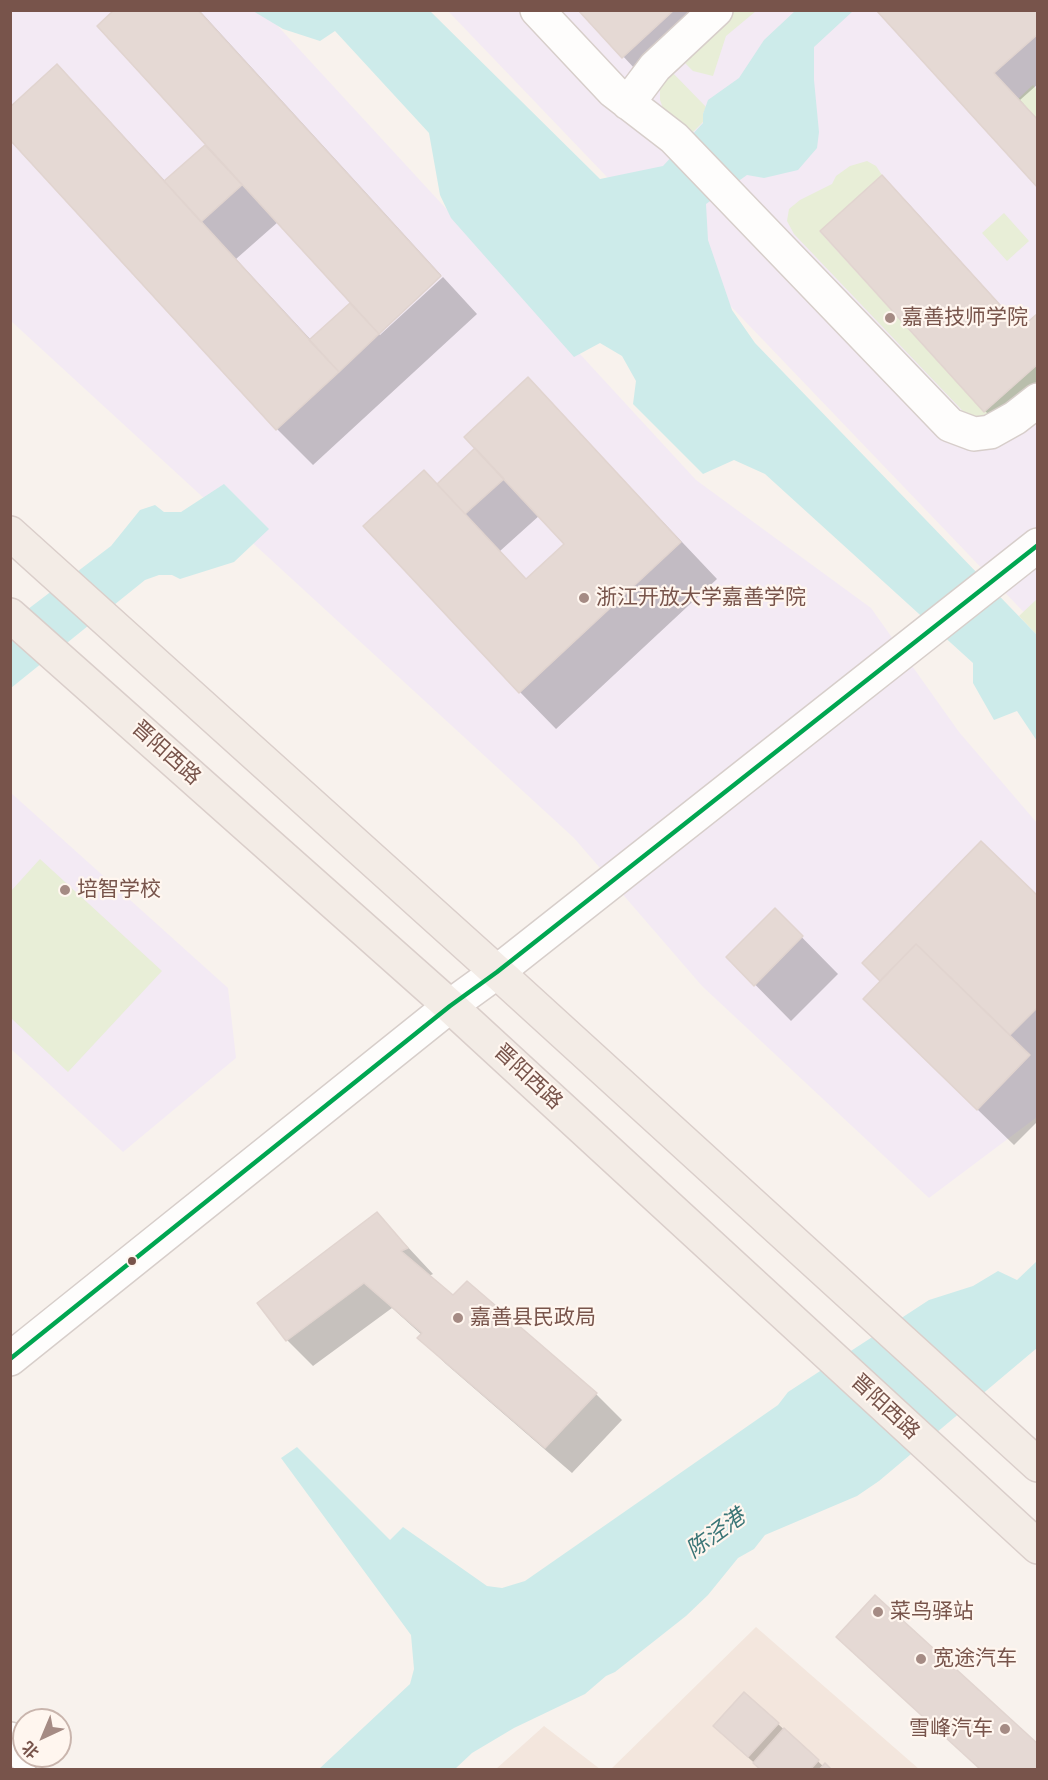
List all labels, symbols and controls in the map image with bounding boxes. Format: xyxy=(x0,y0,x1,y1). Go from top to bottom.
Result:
place label: 嘉善技师学院 xyxy=(902,305,1028,331)
marker: 嘉善技师学院 xyxy=(883,311,897,325)
place label: 浙江开放大学嘉善学院 xyxy=(596,585,806,611)
marker: 浙江开放大学嘉善学院 xyxy=(577,591,591,605)
street label: 晋阳西路 xyxy=(126,716,206,790)
place label: 培智学校 xyxy=(77,877,161,903)
marker: 培智学校 xyxy=(58,883,72,897)
street label: 晋阳西路 xyxy=(489,1039,567,1115)
unlabelled marker xyxy=(126,1255,138,1267)
place label: 嘉善县民政局 xyxy=(470,1305,596,1331)
marker: 嘉善县民政局 xyxy=(451,1311,465,1325)
street label: 晋阳西路 xyxy=(846,1369,924,1445)
water label: 陈泾港 xyxy=(682,1504,750,1564)
place label: 菜鸟驿站 xyxy=(890,1599,974,1625)
marker: 菜鸟驿站 xyxy=(871,1605,885,1619)
place label: 宽途汽车 xyxy=(933,1646,1017,1672)
marker: 宽途汽车 xyxy=(914,1652,928,1666)
north arrow xyxy=(12,1708,72,1768)
place label: 雪峰汽车 xyxy=(909,1716,993,1742)
marker: 雪峰汽车 xyxy=(998,1722,1012,1736)
text: 北 xyxy=(18,1737,43,1762)

